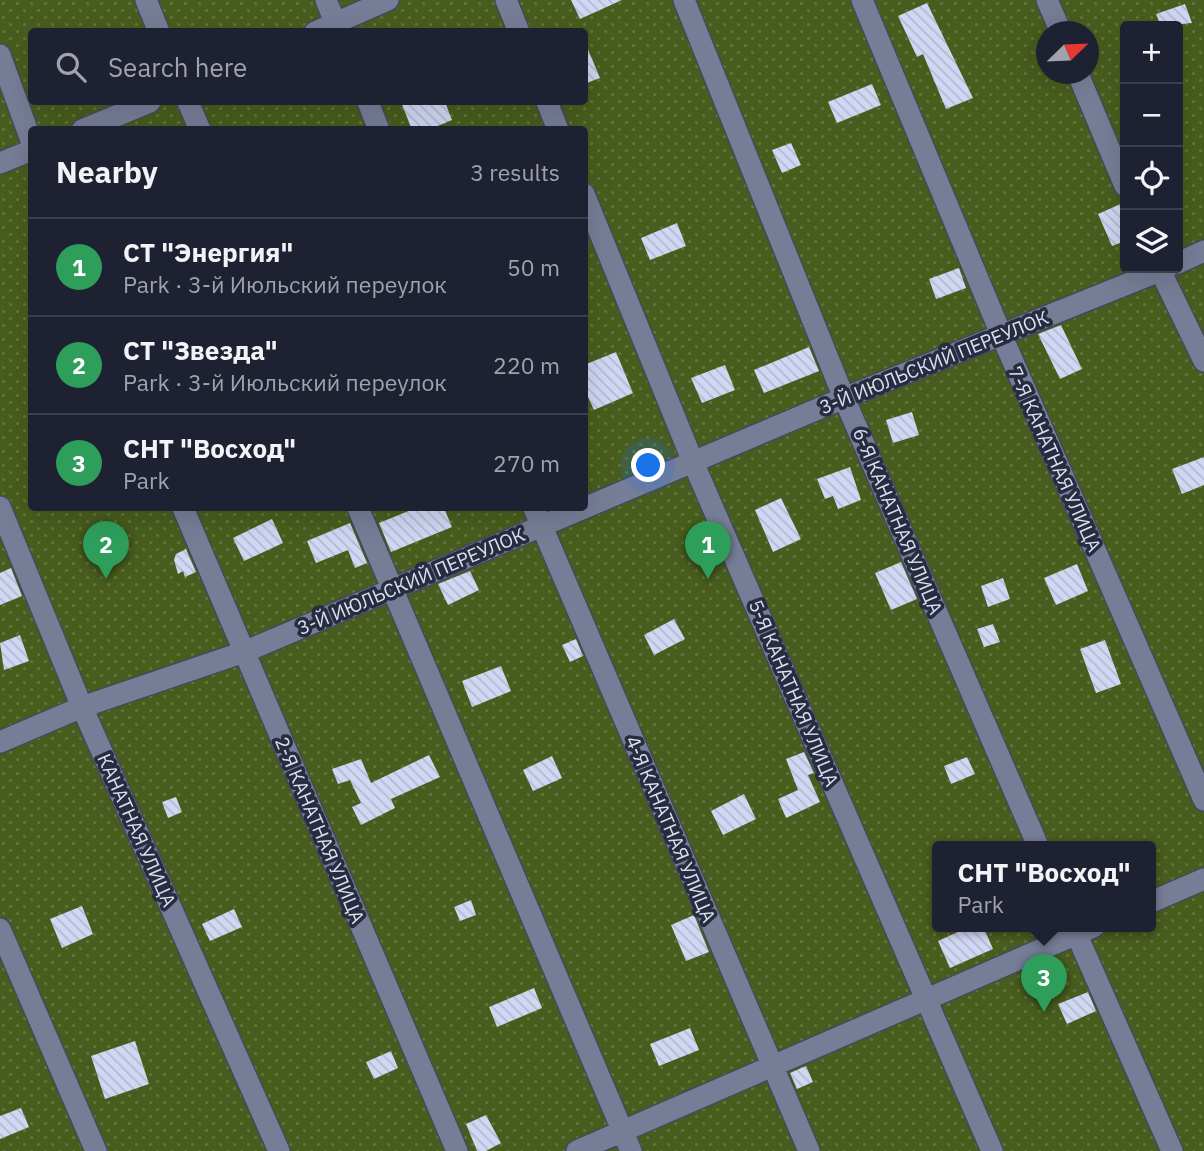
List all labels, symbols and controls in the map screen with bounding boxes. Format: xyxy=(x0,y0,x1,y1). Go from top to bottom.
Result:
north arrow xyxy=(1036,21,1099,84)
map controls xyxy=(1120,21,1183,273)
button: + xyxy=(1120,21,1183,84)
search box xyxy=(28,28,588,105)
icon: search xyxy=(52,48,90,86)
text: Search here xyxy=(108,50,247,84)
button: − xyxy=(1120,84,1183,147)
button: locate xyxy=(1120,147,1183,210)
text: Nearby xyxy=(56,152,158,191)
text: 3 results xyxy=(470,157,560,187)
button: layers xyxy=(1120,210,1183,273)
text: СТ "Энергия" xyxy=(123,235,293,269)
text: 1 xyxy=(72,252,86,282)
text: 50 m xyxy=(507,252,560,282)
text: Park · 3-й Июльский переулок xyxy=(123,269,447,299)
street label: 3-Й ИЮЛЬСКИЙ ПЕРЕУЛОК xyxy=(816,305,1052,419)
text: СТ "Звезда" xyxy=(123,333,278,367)
text: 2 xyxy=(72,350,86,380)
text: 220 m xyxy=(493,350,560,380)
street label: 7-Я КАНАТНАЯ УЛИЦА xyxy=(1003,363,1107,555)
text: Park · 3-й Июльский переулок xyxy=(123,367,447,397)
street label: 6-Я КАНАТНАЯ УЛИЦА xyxy=(848,424,948,618)
text: СНТ "Восход" xyxy=(123,431,296,465)
text: 3 xyxy=(72,448,86,478)
text: 270 m xyxy=(493,448,560,478)
your location xyxy=(631,448,665,482)
text: Park xyxy=(123,465,170,495)
pin: 2 xyxy=(83,521,129,579)
pin: 1 xyxy=(685,521,731,579)
street label: 3-Й ИЮЛЬСКИЙ ПЕРЕУЛОК xyxy=(294,522,528,640)
street label: 5-Я КАНАТНАЯ УЛИЦА xyxy=(744,596,844,790)
street label: 4-Я КАНАТНАЯ УЛИЦА xyxy=(621,732,721,926)
street label: 2-Я КАНАТНАЯ УЛИЦА xyxy=(270,733,370,927)
street label: КАНАТНАЯ УЛИЦА xyxy=(92,750,182,910)
popup xyxy=(932,841,1156,932)
text: СНТ "Восход" xyxy=(957,855,1131,889)
text: Park xyxy=(957,889,1004,919)
pin: 3 xyxy=(1021,954,1067,1012)

